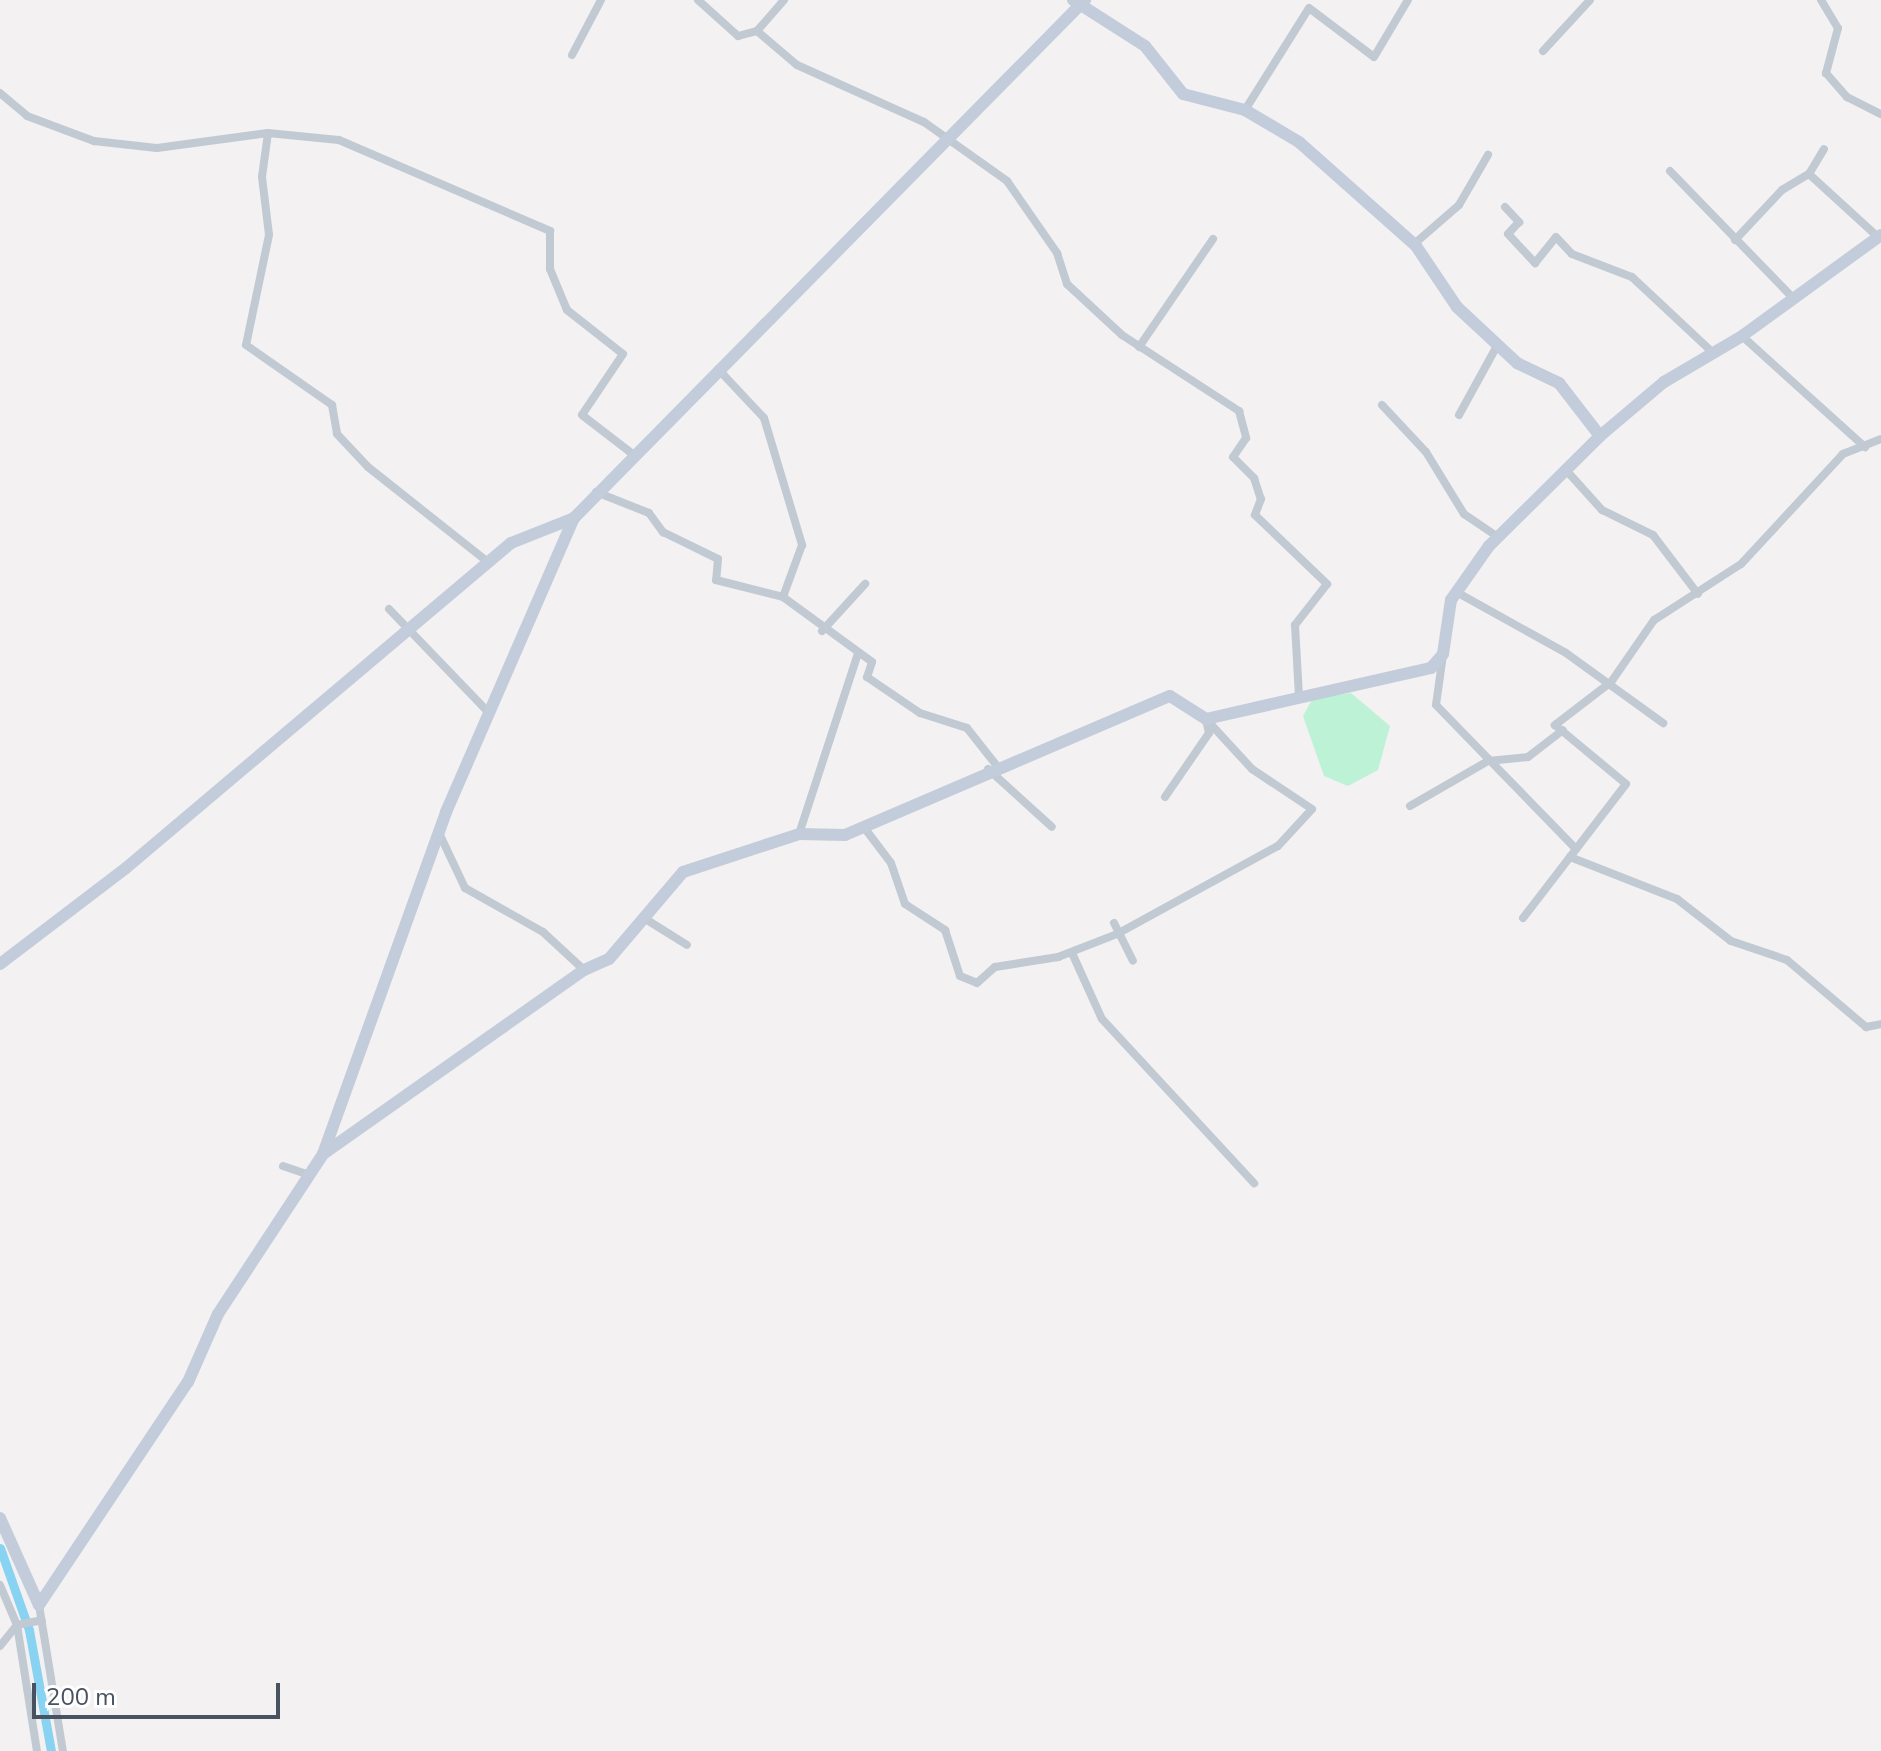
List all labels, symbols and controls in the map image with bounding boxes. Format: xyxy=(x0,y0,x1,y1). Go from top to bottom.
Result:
scale bar xyxy=(36,1667,284,1717)
text: 200 m xyxy=(46,1681,116,1713)

